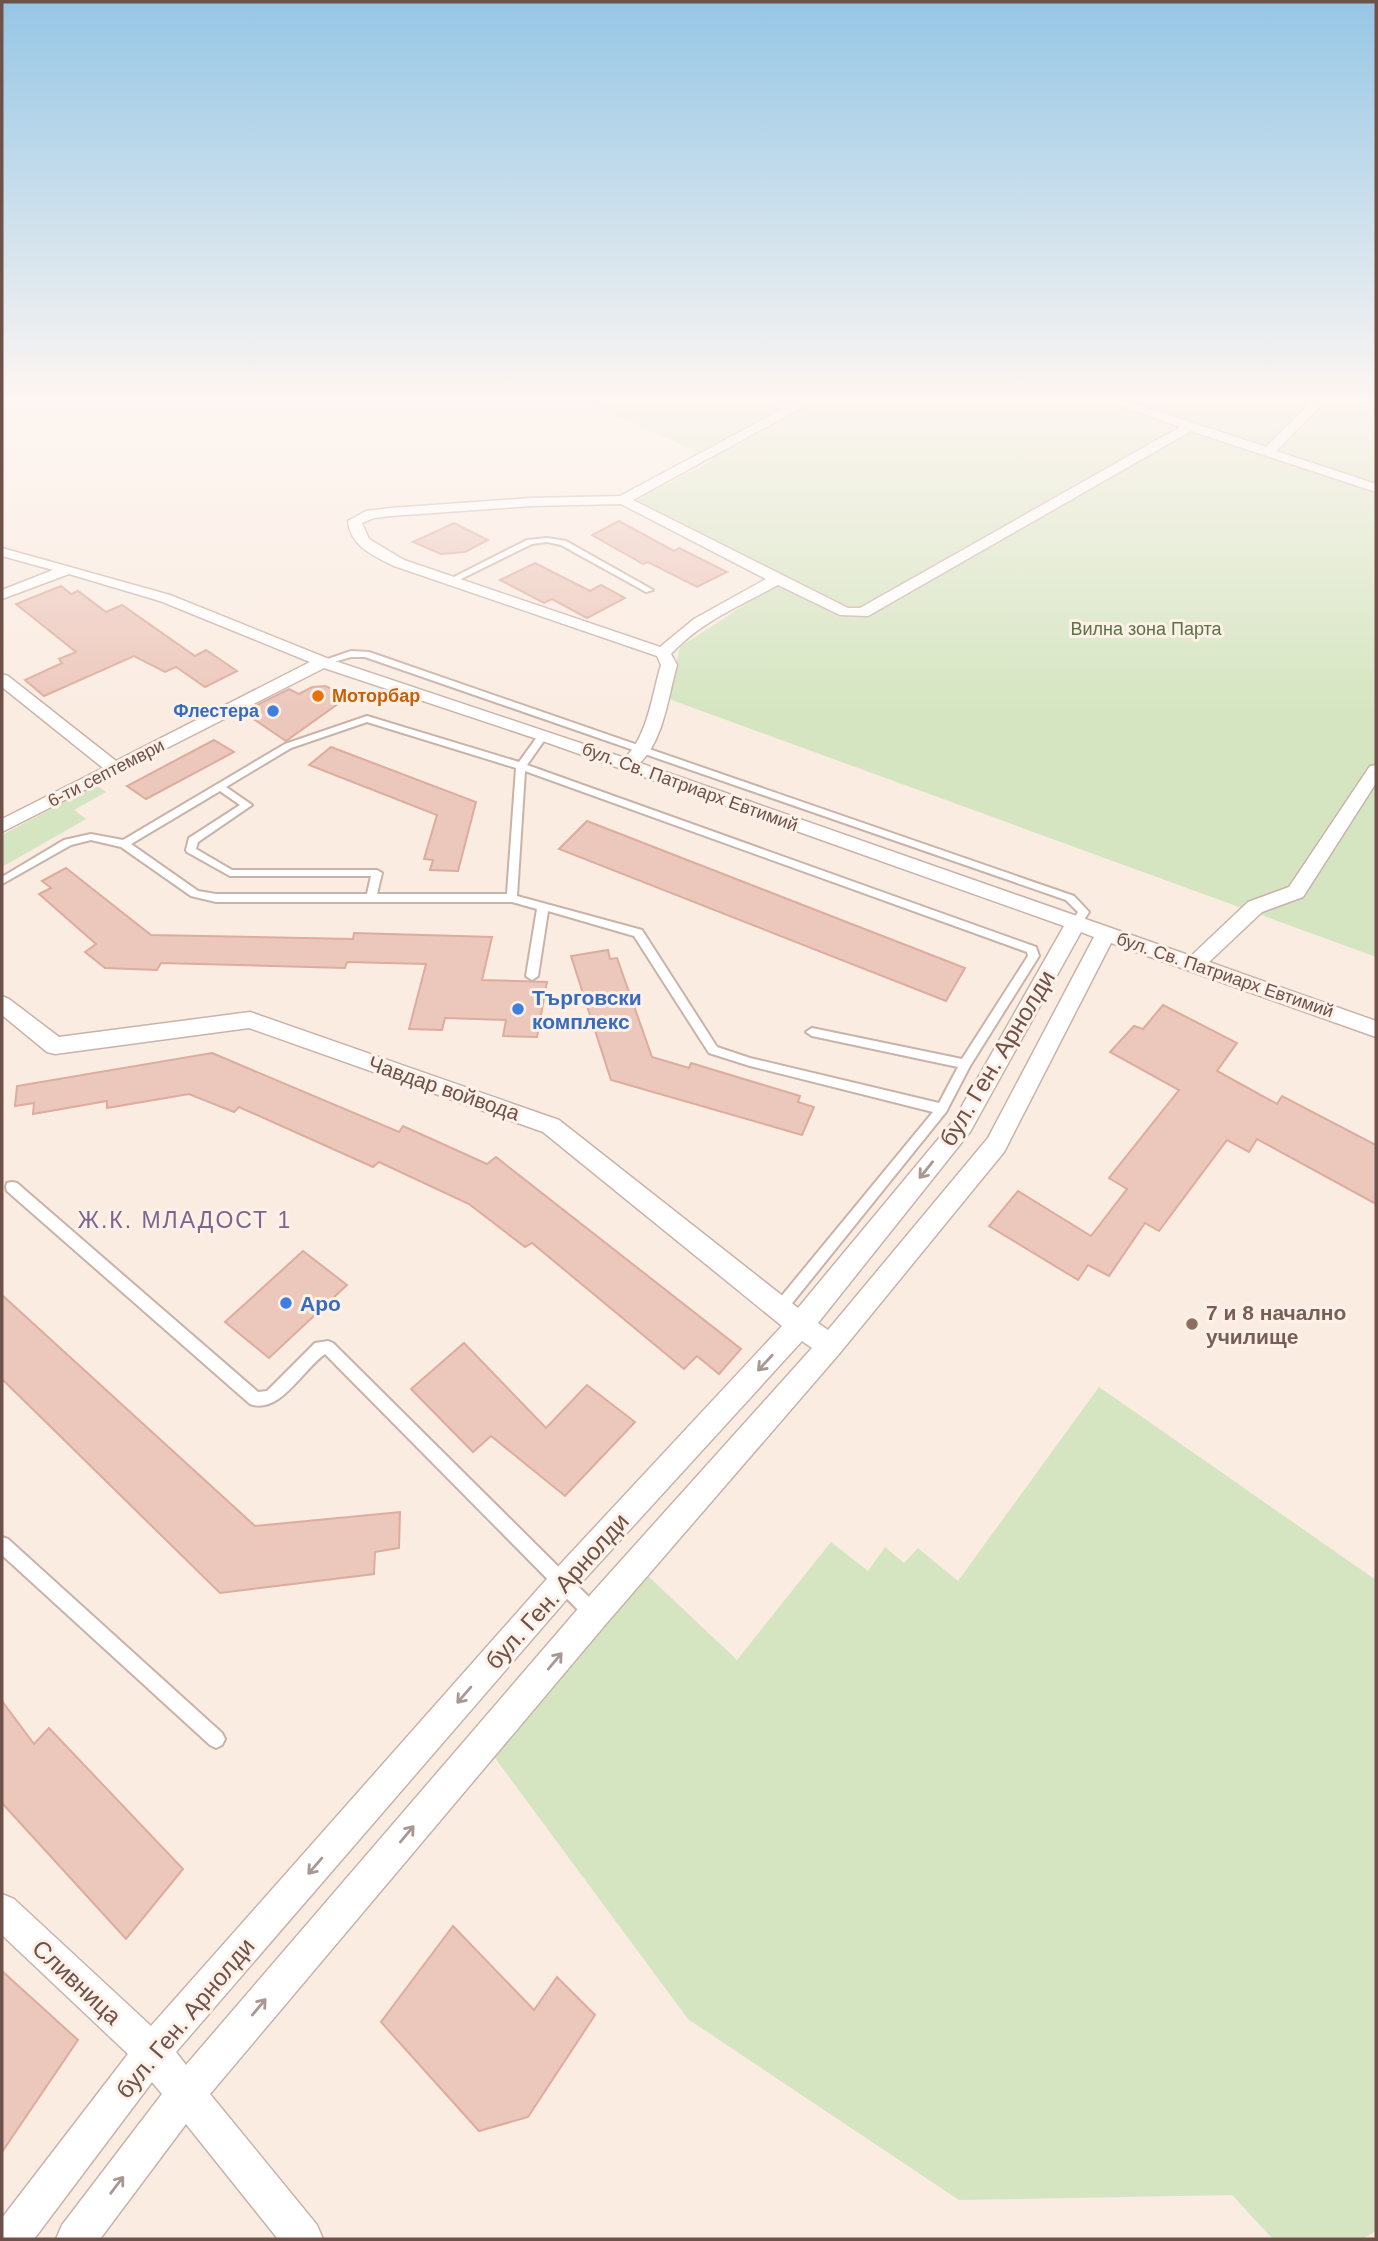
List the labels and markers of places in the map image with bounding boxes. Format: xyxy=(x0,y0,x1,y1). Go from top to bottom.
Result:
place label: Моторбар xyxy=(332,686,420,706)
marker: Моторбар xyxy=(310,688,326,704)
place label: Флестера xyxy=(173,701,260,721)
marker: Флестера xyxy=(265,703,281,719)
place label: Търговски комплекс xyxy=(532,986,642,1033)
marker: Търговски комплекс xyxy=(510,1001,526,1017)
place label: Аро xyxy=(300,1292,341,1315)
marker: Аро xyxy=(278,1295,294,1311)
place label: 7 и 8 начално училище xyxy=(1206,1301,1346,1348)
marker: 7 и 8 начално училище xyxy=(1184,1316,1200,1332)

